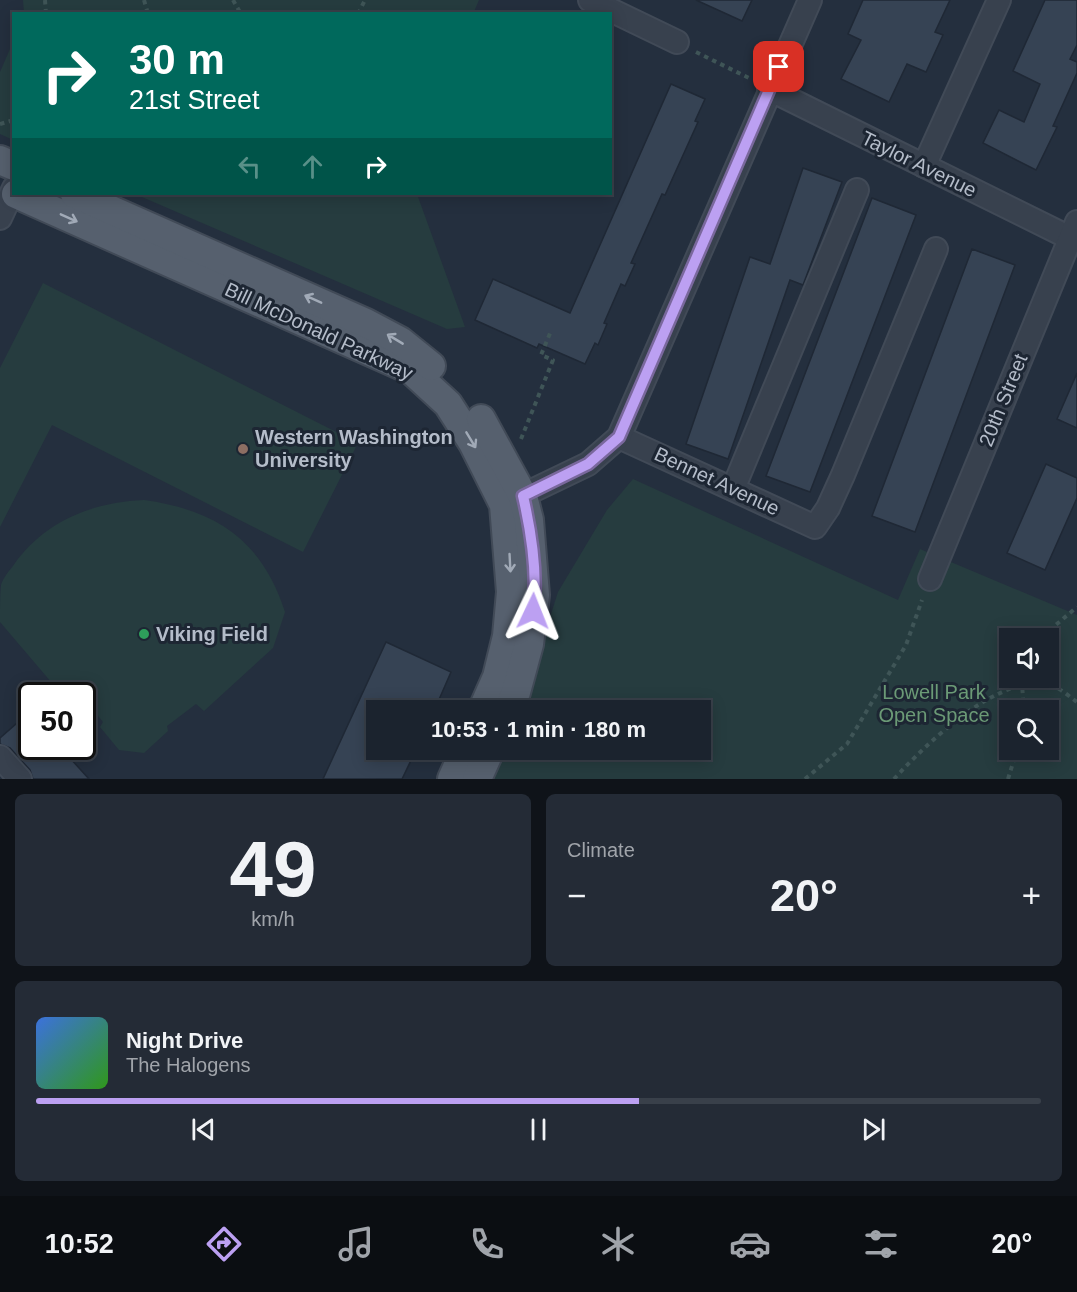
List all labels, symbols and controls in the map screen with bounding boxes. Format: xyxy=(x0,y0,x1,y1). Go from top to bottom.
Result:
icon: right xyxy=(30,36,108,114)
text: 30 m xyxy=(129,36,225,83)
pin xyxy=(753,41,804,92)
icon: arrive xyxy=(762,50,795,83)
text: 21st Street xyxy=(129,85,260,115)
street label: Taylor Avenue xyxy=(858,127,980,201)
icon: left xyxy=(233,150,266,183)
icon: ahead xyxy=(296,150,329,183)
icon: right xyxy=(359,150,392,183)
one-way arrow xyxy=(60,212,78,224)
street label: Bill McDonald Parkway xyxy=(222,278,416,384)
one-way arrow xyxy=(304,293,323,304)
one-way arrow xyxy=(387,333,404,345)
street label: 20th Street xyxy=(974,350,1032,449)
place label: Western Washington University xyxy=(255,426,453,471)
one-way arrow xyxy=(466,431,478,448)
marker: Western Washington University xyxy=(236,442,250,456)
street label: Bennet Avenue xyxy=(651,442,783,520)
one-way arrow xyxy=(504,552,515,572)
position arrow xyxy=(501,579,565,643)
place label: Viking Field xyxy=(156,623,268,645)
marker: Viking Field xyxy=(137,627,151,641)
map controls xyxy=(999,628,1059,760)
button: sound xyxy=(999,628,1059,688)
park label: Lowell Park Open Space xyxy=(878,681,990,726)
speed limit sign: 50 xyxy=(18,682,96,760)
button: search xyxy=(999,700,1059,760)
text: 10:53 · 1 min · 180 m xyxy=(431,717,646,742)
text: 49 xyxy=(230,825,316,913)
text: Climate xyxy=(567,839,635,861)
text: 20° xyxy=(770,870,838,921)
text: − xyxy=(567,877,586,914)
text: + xyxy=(1022,877,1041,914)
text: km/h xyxy=(251,908,295,930)
text: Night Drive xyxy=(126,1028,243,1053)
text: The Halogens xyxy=(126,1054,251,1076)
icon: previous xyxy=(187,1113,220,1146)
icon: pause xyxy=(522,1113,555,1146)
icon: next xyxy=(857,1113,890,1146)
icon: directions xyxy=(203,1223,245,1265)
icon: music xyxy=(335,1223,377,1265)
icon: phone xyxy=(466,1223,508,1265)
icon: climate xyxy=(597,1223,639,1265)
icon: car xyxy=(729,1223,771,1265)
icon: filters xyxy=(860,1223,902,1265)
text: 10:52 xyxy=(45,1229,114,1259)
text: 20° xyxy=(991,1229,1032,1259)

